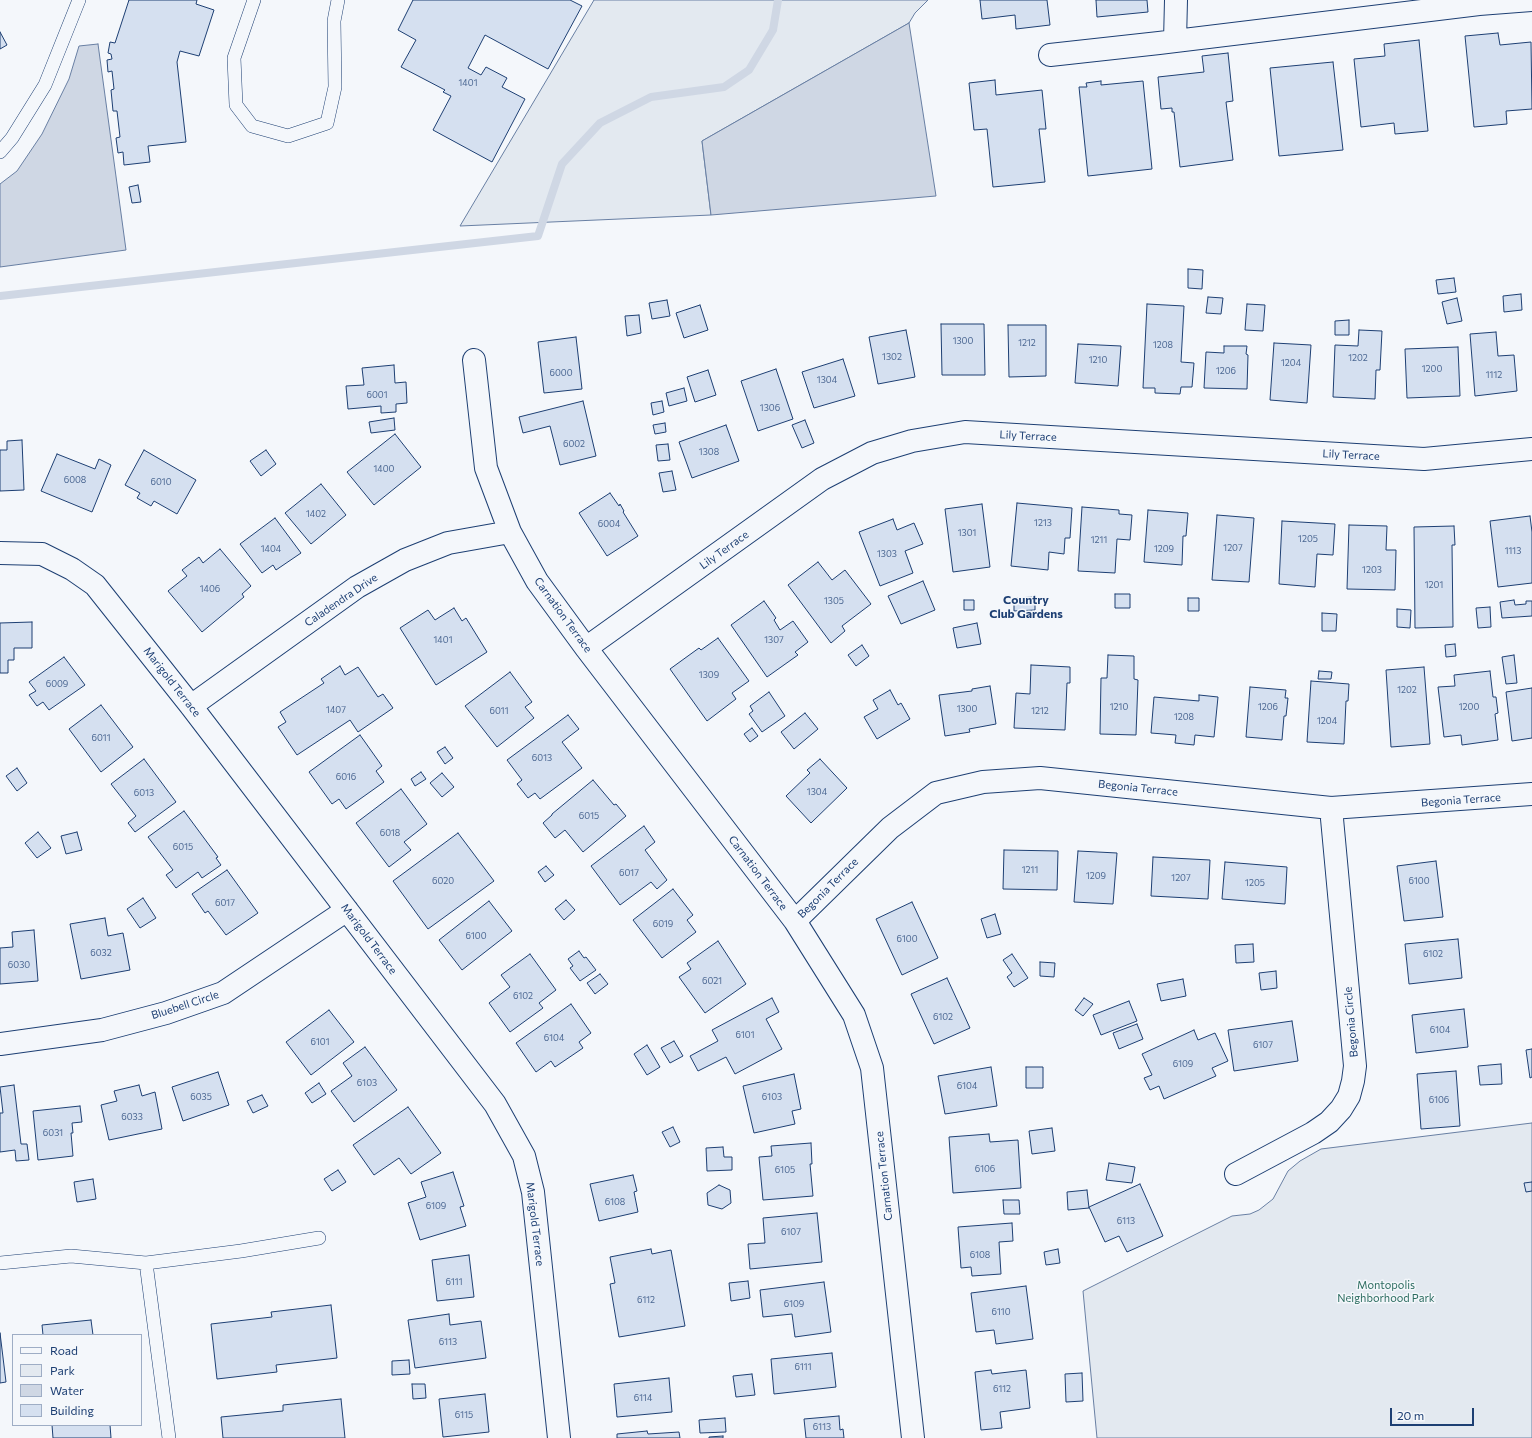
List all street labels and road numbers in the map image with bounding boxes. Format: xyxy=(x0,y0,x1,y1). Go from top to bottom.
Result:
street label: Lily Terrace xyxy=(999,428,1057,444)
street label: Lily Terrace xyxy=(1322,447,1380,463)
street label: Lily Terrace xyxy=(697,528,751,572)
street label: Caladendra Drive xyxy=(302,571,380,629)
street label: Carnation Terrace xyxy=(531,575,595,655)
street label: Marigold Terrace xyxy=(141,645,203,719)
street label: Begonia Terrace xyxy=(1098,777,1178,799)
street label: Begonia Terrace xyxy=(1421,791,1501,809)
street label: Carnation Terrace xyxy=(726,833,790,913)
street label: Begonia Terrace xyxy=(795,855,861,921)
street label: Marigold Terrace xyxy=(338,901,400,977)
street label: Begonia Circle xyxy=(1341,986,1361,1058)
street label: Bluebell Circle xyxy=(149,988,221,1022)
street label: Carnation Terrace xyxy=(873,1131,895,1221)
street label: Marigold Terrace xyxy=(523,1181,547,1267)

